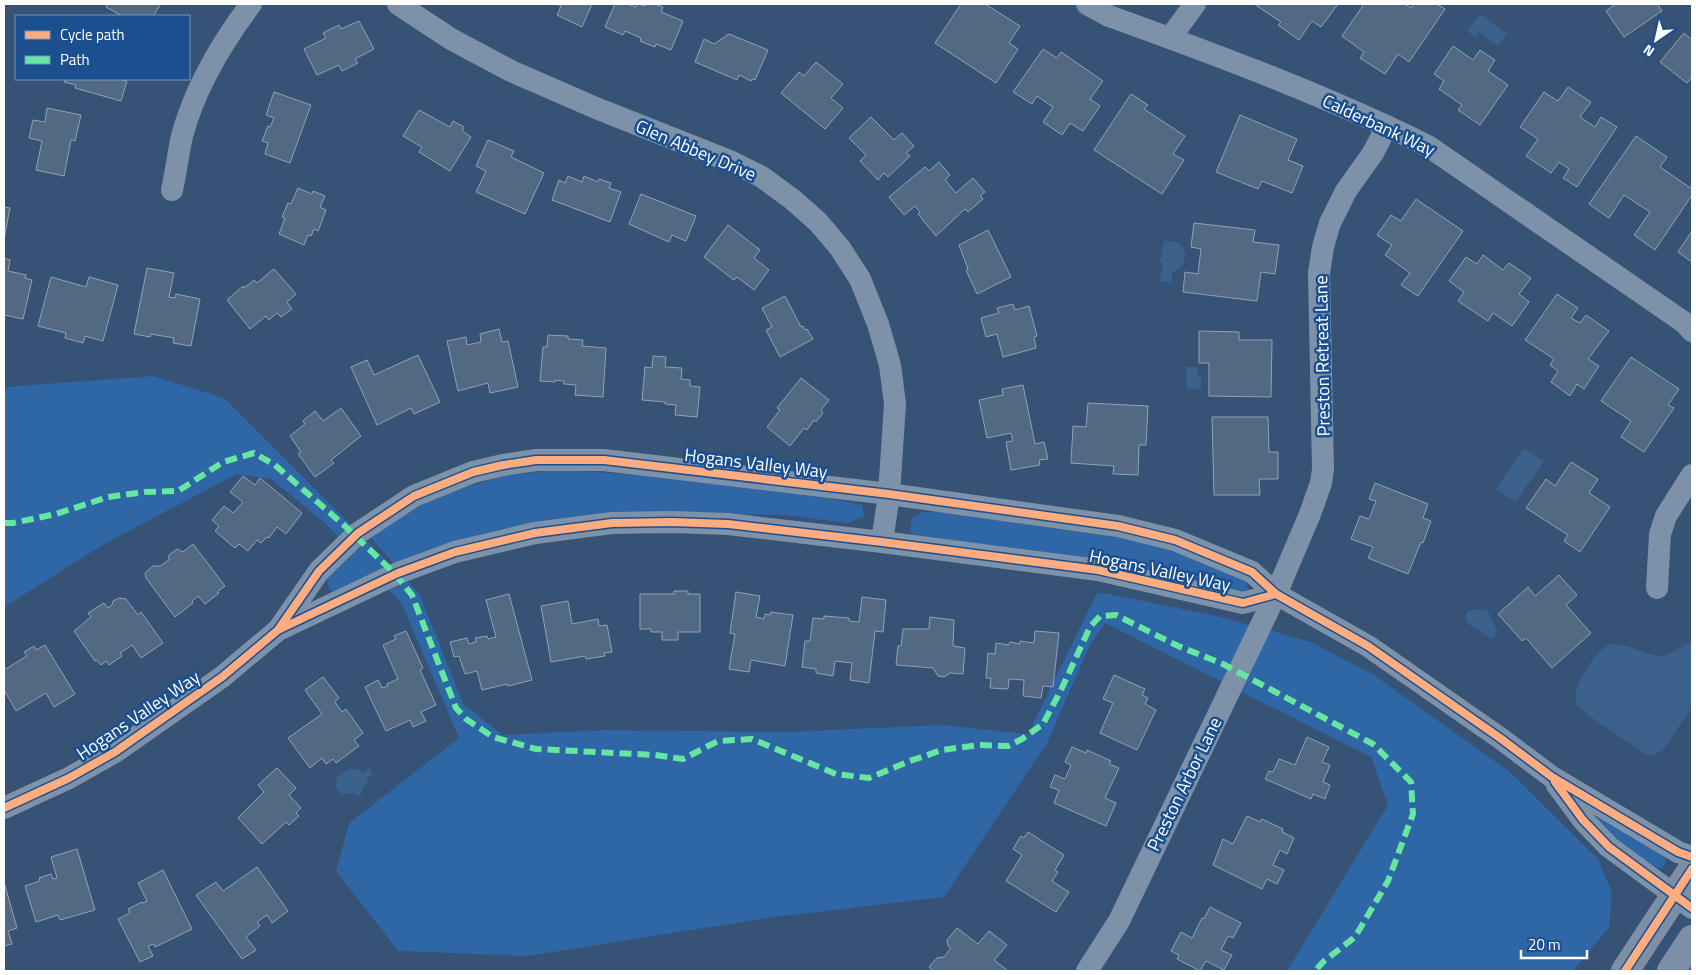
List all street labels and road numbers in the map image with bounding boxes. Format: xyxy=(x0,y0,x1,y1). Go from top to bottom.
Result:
street label: Calderbank Way xyxy=(1318,87,1440,163)
street label: Glen Abbey Drive xyxy=(632,112,760,188)
street label: Preston Retreat Lane xyxy=(1307,275,1337,437)
street label: Hogans Valley Way xyxy=(683,441,829,485)
street label: Hogans Valley Way xyxy=(1087,542,1234,598)
street label: Hogans Valley Way xyxy=(71,663,206,766)
street label: Preston Arbor Lane xyxy=(1140,712,1228,856)

